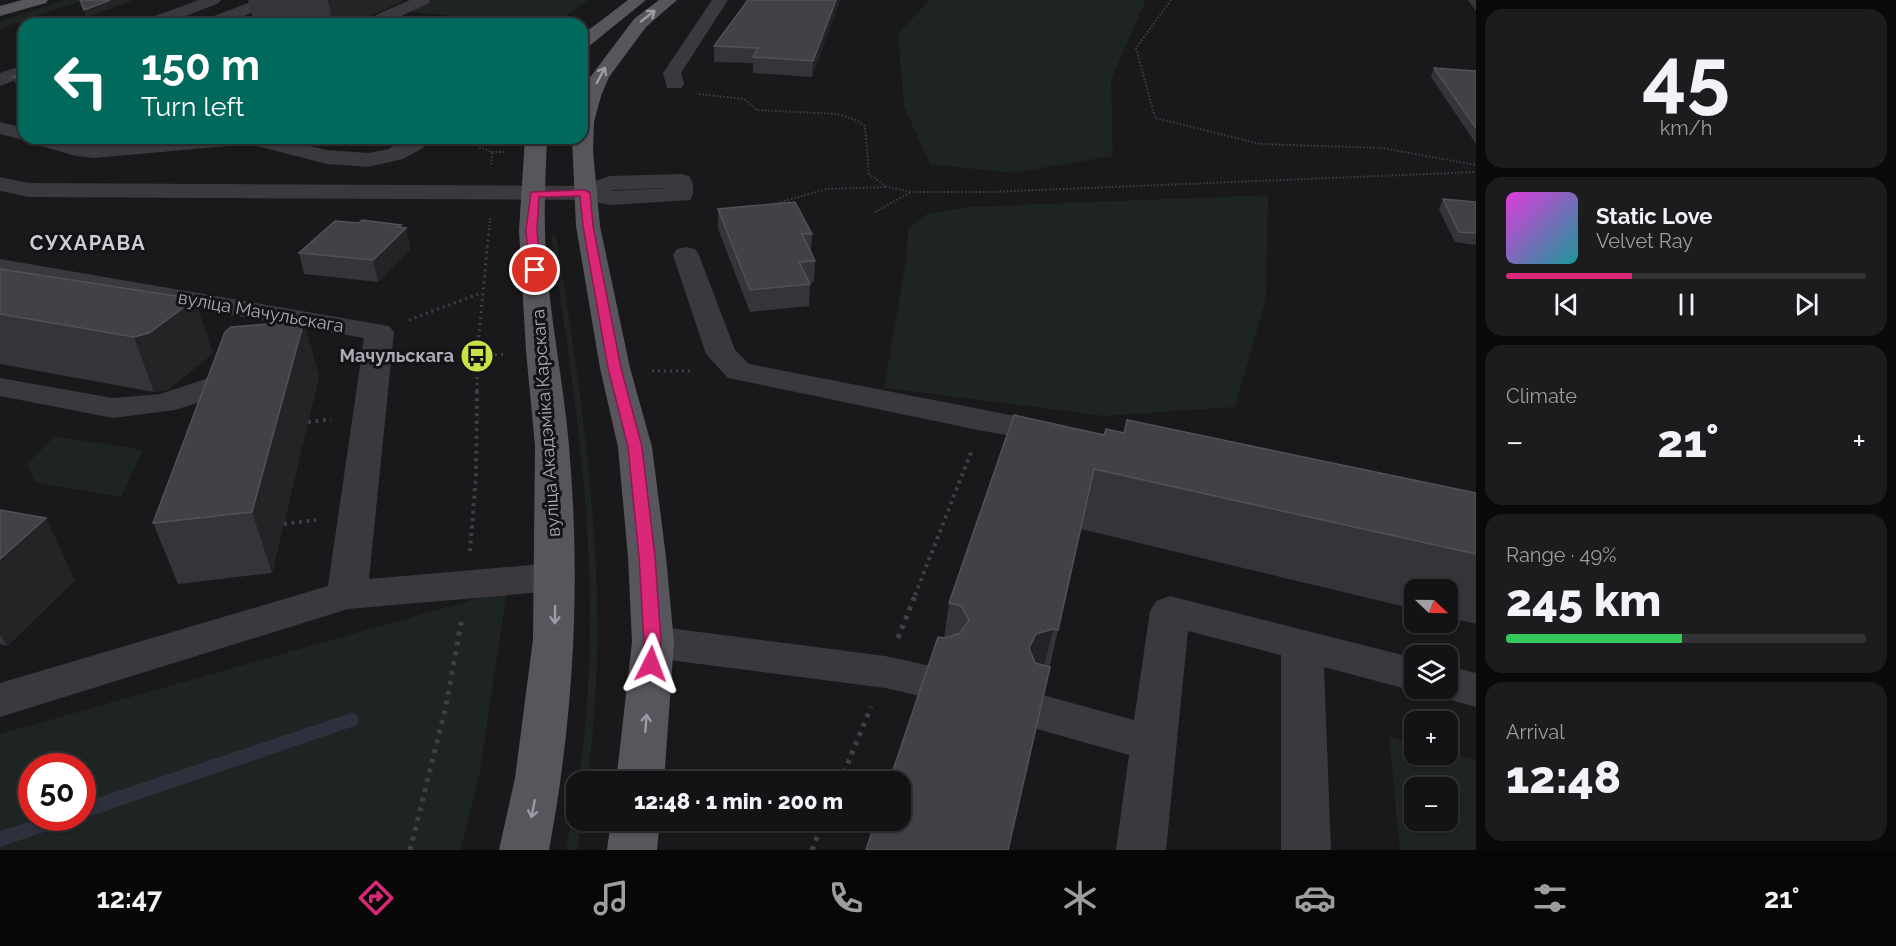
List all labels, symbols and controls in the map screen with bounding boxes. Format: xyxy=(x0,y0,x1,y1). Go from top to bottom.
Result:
one-way arrow xyxy=(640,10,656,23)
text: 45 xyxy=(1642,31,1730,122)
text: 150 m xyxy=(141,41,260,90)
icon: left xyxy=(42,42,120,120)
one-way arrow xyxy=(595,67,607,84)
text: Turn left xyxy=(141,91,244,122)
text: km/h xyxy=(1660,116,1712,140)
text: Static Love xyxy=(1596,203,1713,229)
text: Velvet Ray xyxy=(1596,229,1693,253)
district label: СУХАРАВА xyxy=(30,231,146,255)
pin xyxy=(509,244,560,295)
icon: arrive xyxy=(518,253,551,286)
street label: вуліца Мачульскага xyxy=(177,287,346,336)
icon: previous xyxy=(1550,288,1583,321)
icon: pause xyxy=(1670,288,1703,321)
icon: next xyxy=(1790,288,1823,321)
street label: вуліца Акадэміка Карскага xyxy=(527,308,564,538)
bus stop icon: Мачульскага xyxy=(459,338,495,374)
place label: Мачульскага xyxy=(340,345,454,366)
text: Climate xyxy=(1506,384,1577,408)
text: 21° xyxy=(1657,415,1719,468)
text: − xyxy=(1506,422,1524,461)
text: + xyxy=(1852,422,1866,461)
text: Range · 49% xyxy=(1506,543,1616,567)
text: 245 km xyxy=(1506,574,1661,627)
north arrow xyxy=(1404,579,1458,633)
map controls xyxy=(1404,579,1458,831)
one-way arrow xyxy=(549,605,560,625)
position arrow xyxy=(619,632,683,696)
button: layers xyxy=(1404,645,1458,699)
button: + xyxy=(1404,711,1458,765)
one-way arrow xyxy=(641,714,652,734)
text: Arrival xyxy=(1506,720,1565,744)
text: 12:48 xyxy=(1506,751,1621,804)
speed limit sign: 50 xyxy=(18,753,96,831)
button: − xyxy=(1404,777,1458,831)
text: 12:48 · 1 min · 200 m xyxy=(634,788,843,814)
one-way arrow xyxy=(527,799,538,818)
icon: directions xyxy=(355,877,397,919)
icon: music xyxy=(590,877,632,919)
icon: phone xyxy=(825,877,867,919)
icon: climate xyxy=(1059,877,1101,919)
icon: car xyxy=(1294,877,1336,919)
icon: filters xyxy=(1529,877,1571,919)
text: 12:47 xyxy=(96,883,162,914)
text: 21° xyxy=(1764,883,1800,914)

